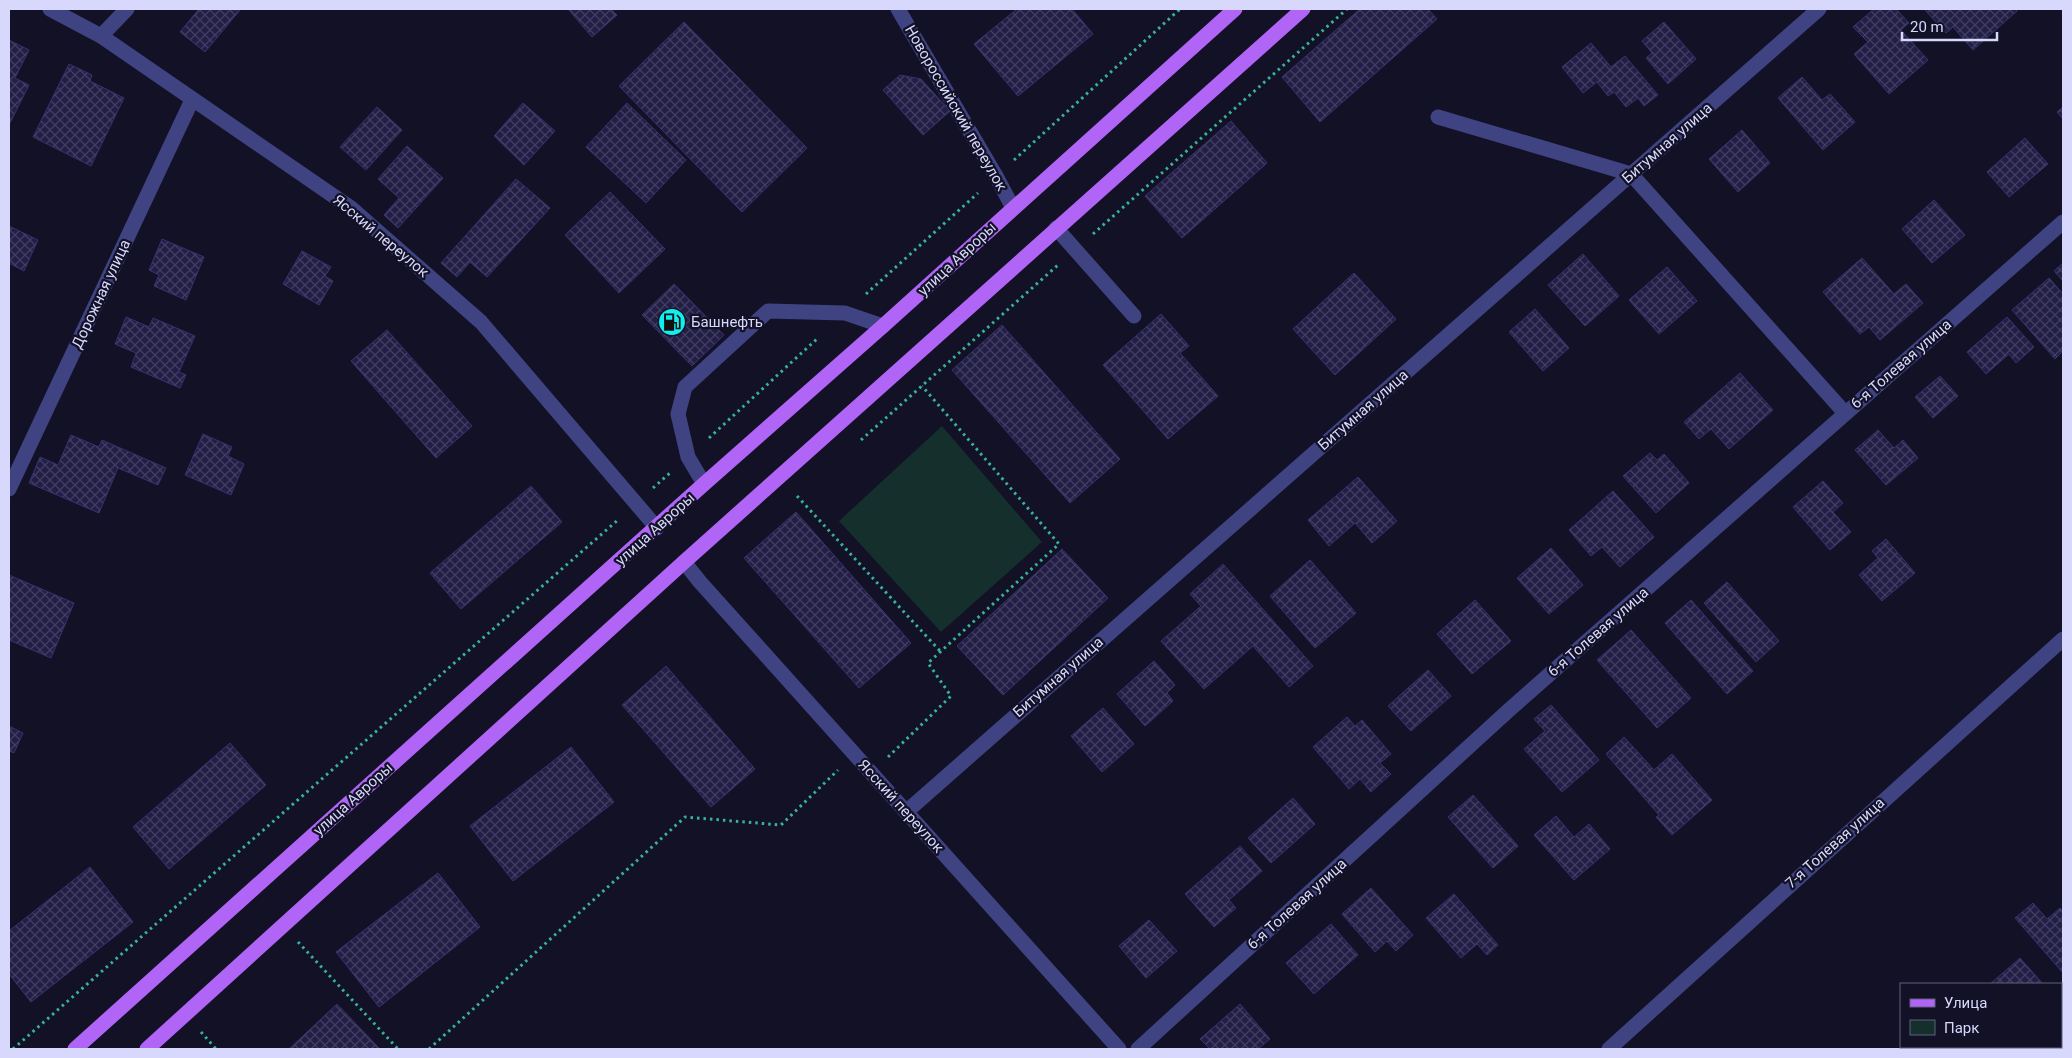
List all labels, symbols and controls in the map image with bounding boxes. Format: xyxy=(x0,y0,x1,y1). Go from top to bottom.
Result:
scale bar xyxy=(1902,10,1997,42)
text: 20 m xyxy=(1910,18,1944,36)
street label: Новороссийский переулок xyxy=(901,22,1011,194)
street label: Битумная улица xyxy=(1618,99,1716,187)
street label: Ясский переулок xyxy=(329,191,433,281)
street label: улица Авроры xyxy=(914,218,1000,300)
street label: Дорожная улица xyxy=(68,237,134,351)
fuel station icon: Башнефть xyxy=(657,307,687,337)
place label: Башнефть xyxy=(691,313,763,331)
street label: 6-я Толевая улица xyxy=(1847,315,1955,413)
street label: Битумная улица xyxy=(1314,366,1412,454)
street label: улица Авроры xyxy=(612,489,698,569)
street label: 6-я Толевая улица xyxy=(1544,583,1652,681)
street label: Битумная улица xyxy=(1009,633,1107,721)
street label: Ясский переулок xyxy=(854,756,948,856)
street label: улица Авроры xyxy=(310,759,396,839)
street label: 7-я Толевая улица xyxy=(1782,794,1888,892)
street label: 6-я Толевая улица xyxy=(1244,855,1350,953)
legend xyxy=(1900,983,2062,1048)
text: Улица xyxy=(1944,994,1987,1012)
text: Парк xyxy=(1944,1019,1979,1037)

